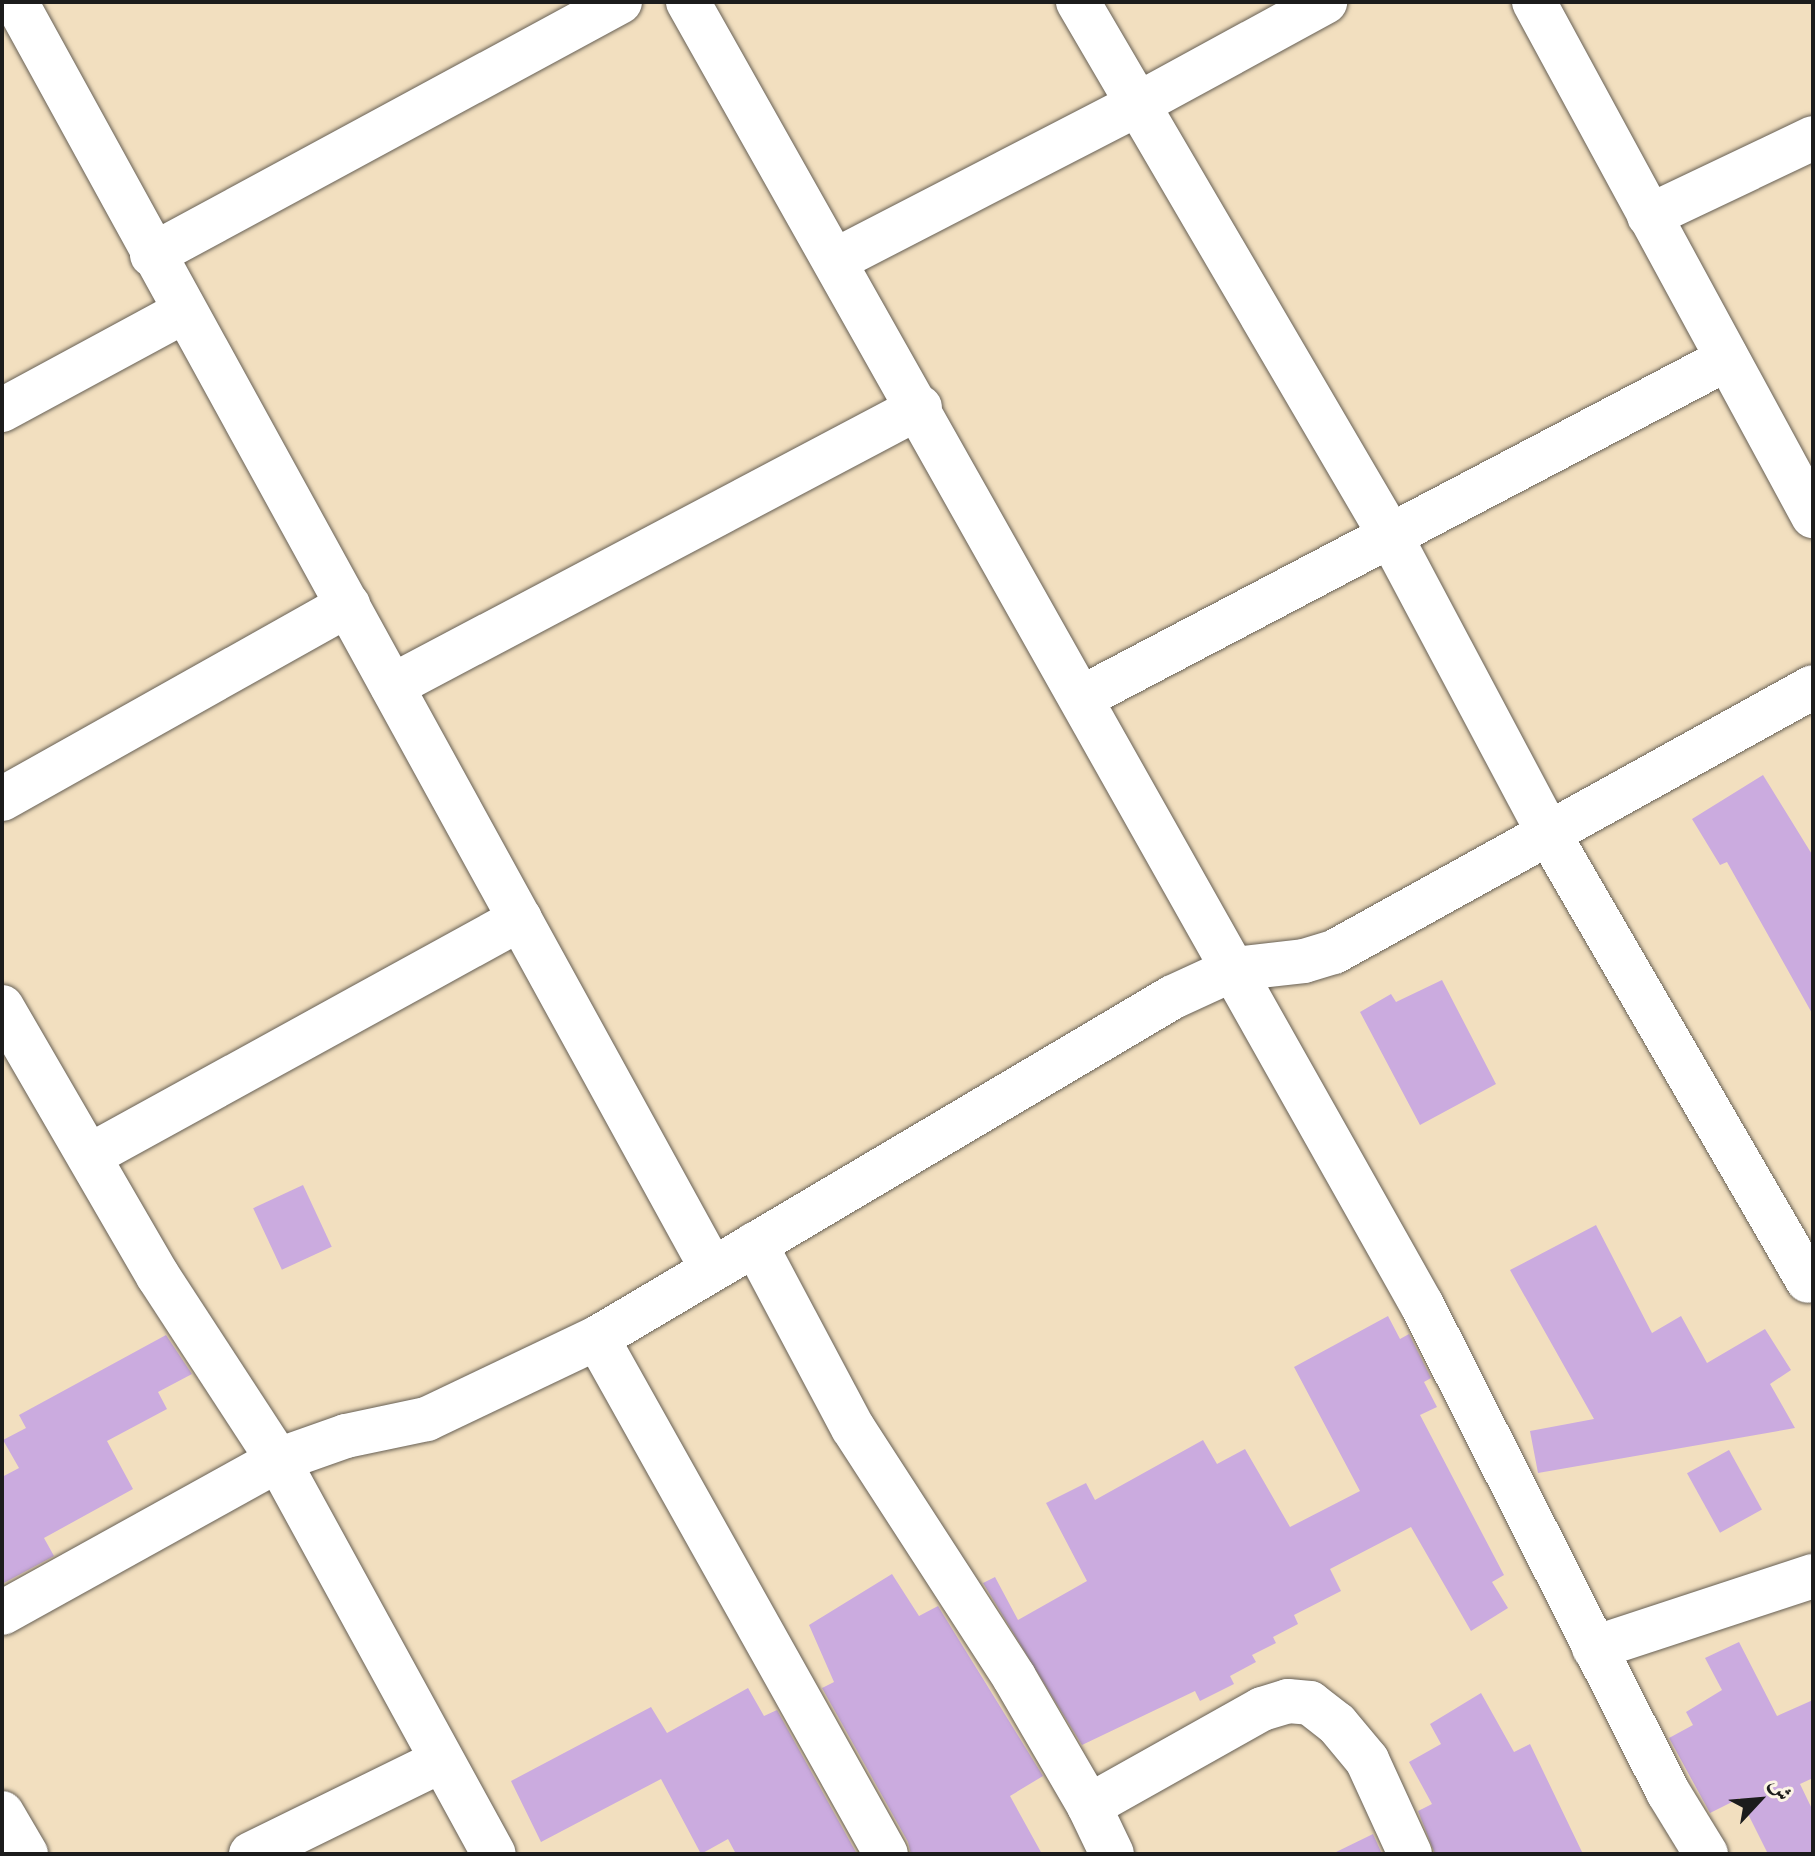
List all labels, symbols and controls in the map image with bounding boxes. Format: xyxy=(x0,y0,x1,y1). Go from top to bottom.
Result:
north arrow xyxy=(1719,1760,1799,1840)
text: ش xyxy=(1762,1773,1799,1806)

